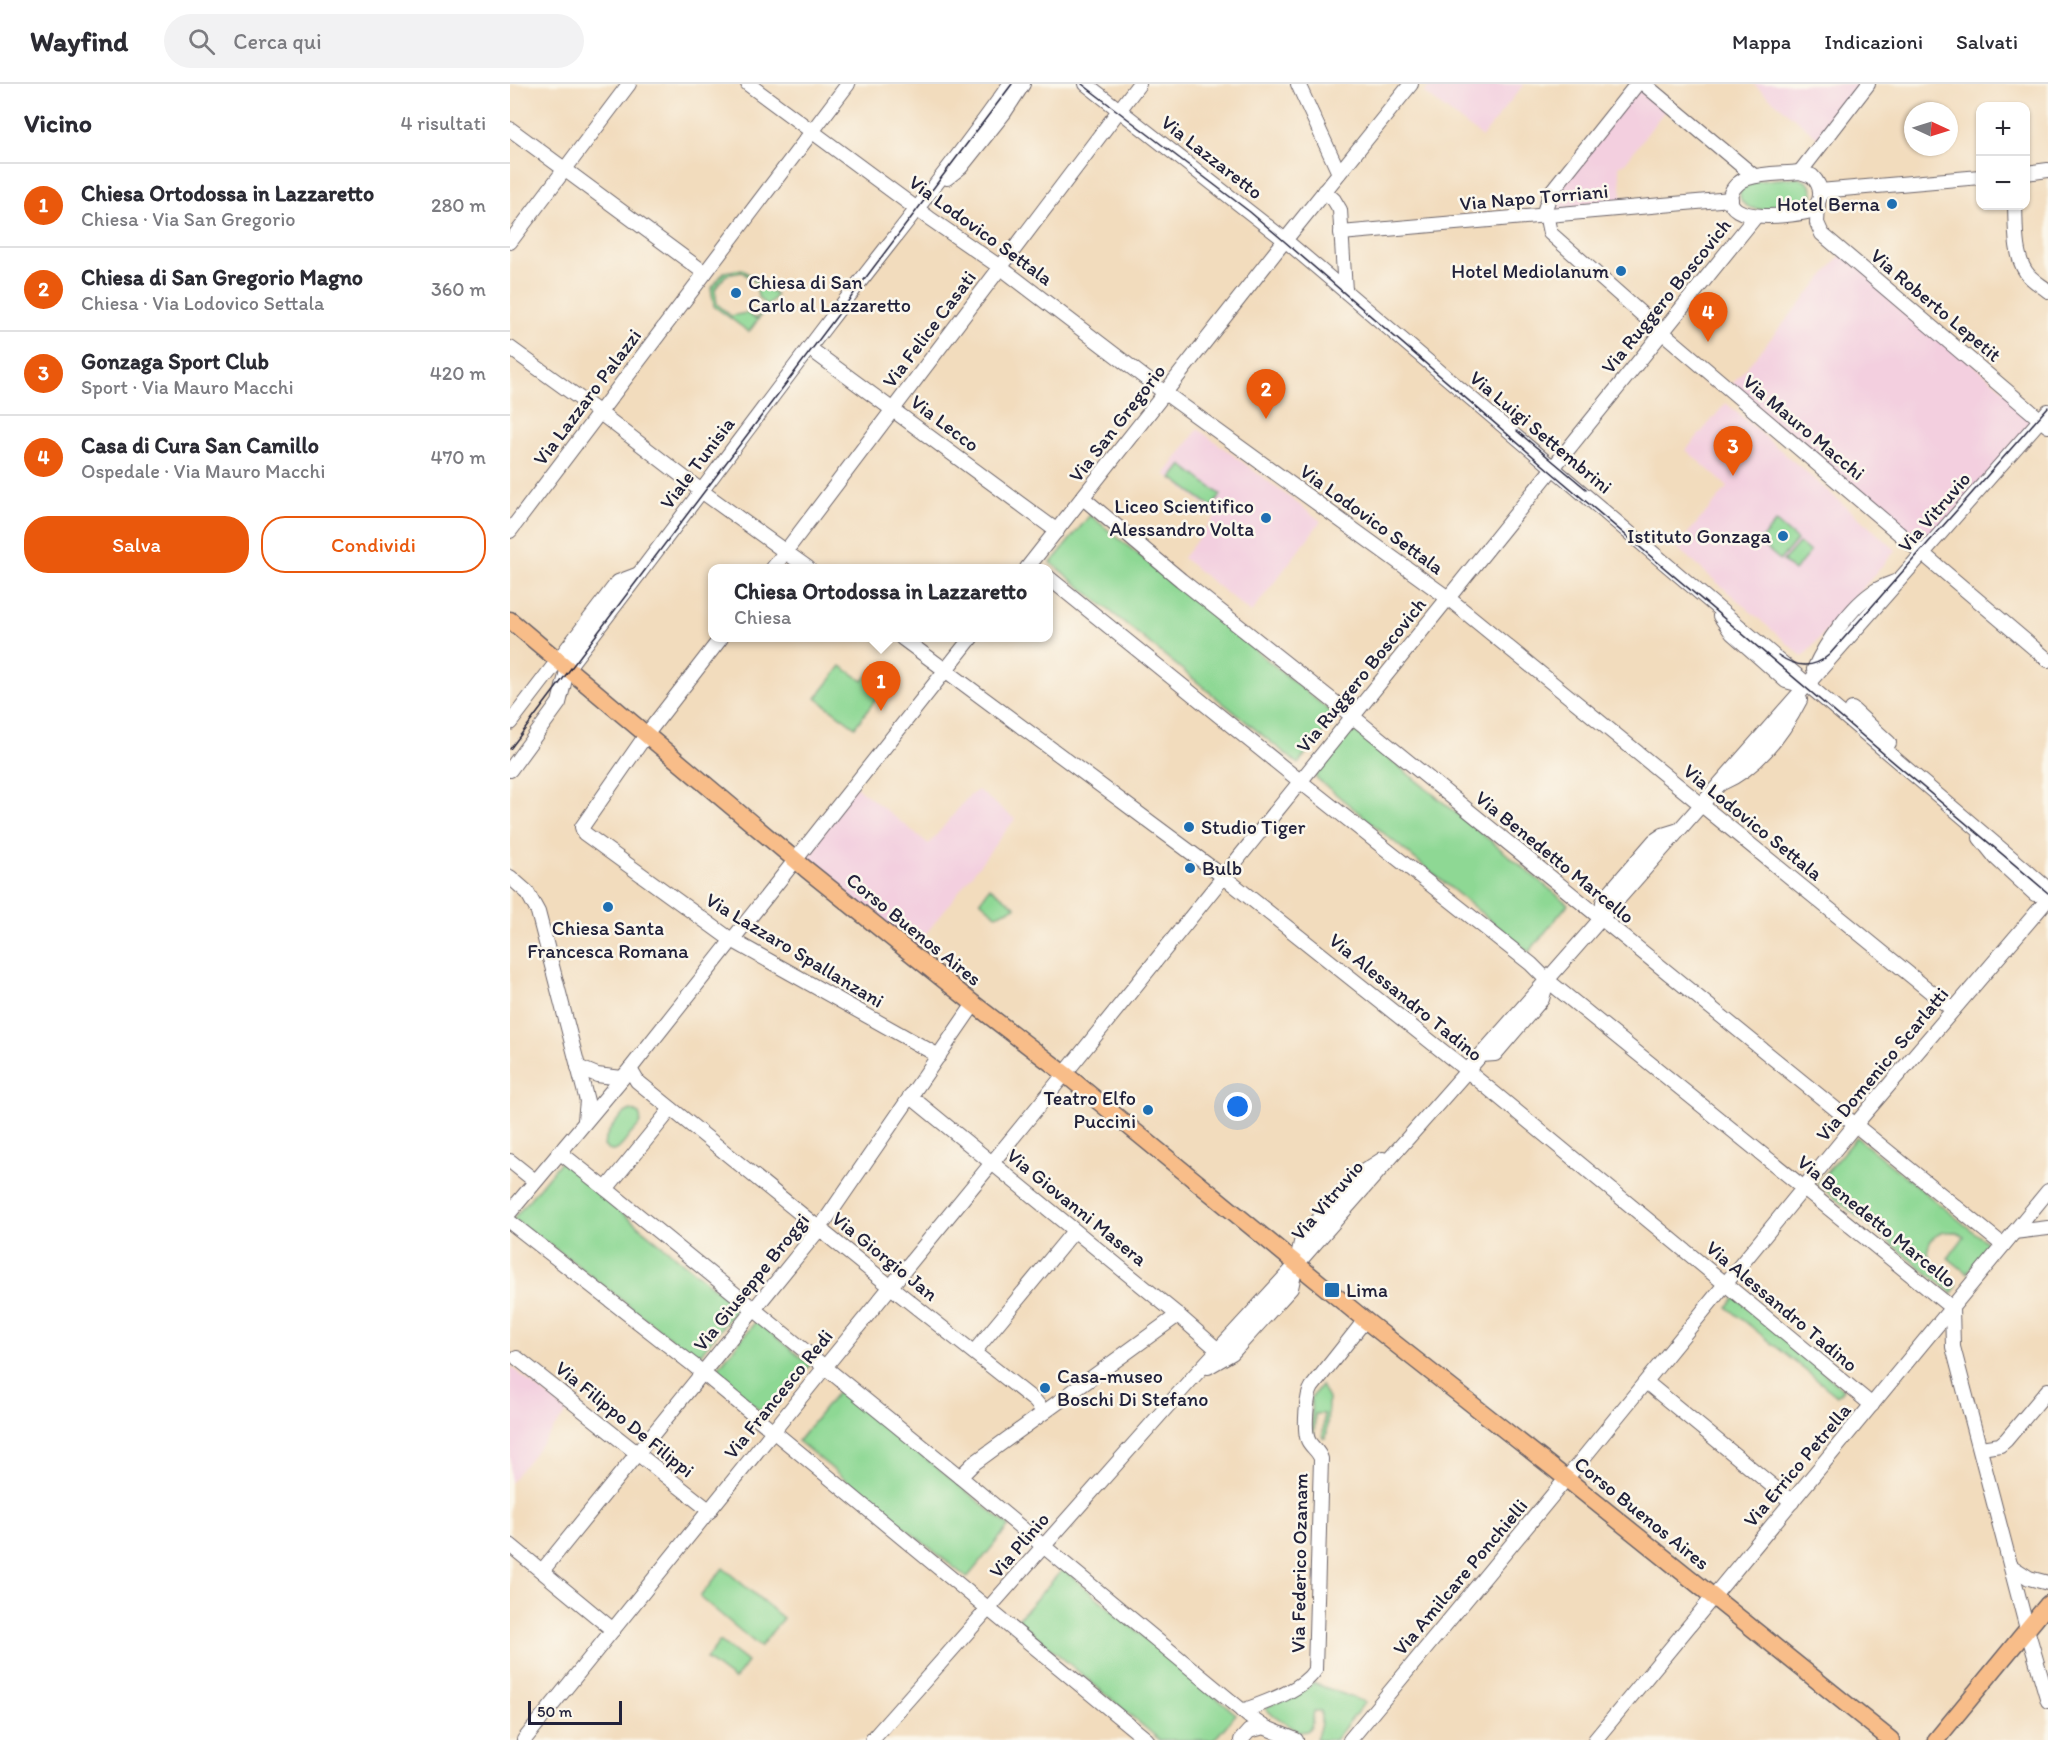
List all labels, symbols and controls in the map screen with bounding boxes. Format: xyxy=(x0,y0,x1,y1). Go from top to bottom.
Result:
search box xyxy=(164,14,584,68)
text: Wayfind xyxy=(30,24,128,58)
icon: search xyxy=(185,25,218,58)
text: Cerca qui xyxy=(233,28,322,55)
text: Mappa xyxy=(1732,29,1791,54)
text: Indicazioni xyxy=(1824,29,1923,54)
text: Salvati xyxy=(1956,29,2018,54)
north arrow xyxy=(1904,102,1958,156)
map controls xyxy=(1976,102,2030,210)
button: + xyxy=(1976,102,2030,156)
text: Vicino xyxy=(24,107,92,139)
street label: Via Lazzaretto xyxy=(1156,110,1268,204)
text: 4 risultati xyxy=(400,111,486,135)
button: − xyxy=(1976,156,2030,210)
street label: Via Lodovico Settala xyxy=(904,170,1058,291)
street label: Via Napo Torriani xyxy=(1459,179,1609,215)
text: Chiesa Ortodossa in Lazzaretto xyxy=(81,180,374,207)
place label: Hotel Berna xyxy=(1777,192,1881,216)
text: 1 xyxy=(39,193,48,217)
text: 280 m xyxy=(431,193,486,217)
marker: Hotel Berna xyxy=(1885,197,1899,211)
text: Chiesa · Via San Gregorio xyxy=(81,207,296,231)
street label: Via Ruggero Boscovich xyxy=(1596,214,1736,378)
street label: Via Roberto Lepetit xyxy=(1866,243,2006,367)
place label: Hotel Mediolanum xyxy=(1451,259,1609,283)
text: Chiesa di San Gregorio Magno xyxy=(81,264,363,291)
marker: Hotel Mediolanum xyxy=(1614,264,1628,278)
street label: Via Felice Casati xyxy=(877,266,981,392)
place label: Chiesa di San Carlo al Lazzaretto xyxy=(748,270,911,317)
text: 2 xyxy=(38,277,49,301)
text: 360 m xyxy=(431,277,486,301)
marker: Chiesa di San Carlo al Lazzaretto xyxy=(729,286,743,300)
text: Chiesa · Via Lodovico Settala xyxy=(81,291,324,315)
pin: 4 xyxy=(1688,292,1728,342)
street label: Via Lazzaro Palazzi xyxy=(528,324,646,470)
text: Gonzaga Sport Club xyxy=(81,348,269,375)
street label: Via San Gregorio xyxy=(1063,359,1171,487)
text: 3 xyxy=(38,361,49,385)
text: 420 m xyxy=(430,361,486,385)
street label: Via Luigi Settembrini xyxy=(1465,365,1617,499)
street label: Via Mauro Macchi xyxy=(1738,369,1870,485)
pin: 2 xyxy=(1246,370,1286,419)
text: Sport · Via Mauro Macchi xyxy=(81,375,294,399)
street label: Via Lecco xyxy=(906,389,984,457)
street label: Viale Tunisia xyxy=(655,412,740,514)
pin: 3 xyxy=(1714,426,1752,476)
text: Casa di Cura San Camillo xyxy=(81,432,319,459)
text: 4 xyxy=(37,445,50,469)
text: 470 m xyxy=(430,445,486,469)
text: Ospedale · Via Mauro Macchi xyxy=(81,459,325,483)
street label: Via Lodovico Settala xyxy=(1295,459,1449,580)
street label: Via Vitruvio xyxy=(1893,467,1975,557)
place label: Liceo Scientifico Alessandro Volta xyxy=(1109,494,1254,541)
marker: Liceo Scientifico Alessandro Volta xyxy=(1259,511,1273,525)
button: Salva xyxy=(24,516,249,573)
button: Condividi xyxy=(261,516,486,573)
place label: Istituto Gonzaga xyxy=(1627,524,1772,548)
marker: Istituto Gonzaga xyxy=(1776,529,1790,543)
popup xyxy=(708,564,1053,642)
text: Chiesa Ortodossa in Lazzaretto xyxy=(734,578,1027,605)
street label: Via Ruggero Boscovich xyxy=(1291,593,1431,757)
text: Chiesa xyxy=(734,605,791,629)
pin: 1 xyxy=(862,662,901,711)
street label: Via Lodovico Settala xyxy=(1679,759,1828,886)
street label: Via Benedetto Marcello xyxy=(1471,785,1639,929)
place label: Studio Tiger xyxy=(1201,815,1305,839)
marker: Studio Tiger xyxy=(1182,820,1196,834)
place label: Bulb xyxy=(1202,856,1242,880)
marker: Bulb xyxy=(1183,861,1197,875)
street label: Corso Buenos Aires xyxy=(842,867,986,991)
street label: Via Lazzaro Spallanzani xyxy=(702,887,888,1013)
marker: Chiesa Santa Francesca Romana xyxy=(601,900,615,914)
place label: Chiesa Santa Francesca Romana xyxy=(527,916,689,963)
street label: Via Alessandro Tadino xyxy=(1324,928,1488,1066)
street label: Via Domenico Scarlatti xyxy=(1811,982,1953,1146)
place label: Teatro Elfo Puccini xyxy=(1044,1086,1136,1133)
your location xyxy=(1223,1092,1252,1121)
marker: Teatro Elfo Puccini xyxy=(1141,1103,1155,1117)
street label: Via Giovanni Masera xyxy=(1002,1143,1152,1271)
street label: Via Benedetto Marcello xyxy=(1793,1149,1961,1293)
street label: Via Vitruvio xyxy=(1286,1155,1368,1245)
street label: Via Giorgio Jan xyxy=(827,1206,943,1306)
street label: Via Giuseppe Broggi xyxy=(688,1208,814,1356)
street label: Via Alessandro Tadino xyxy=(1701,1235,1863,1377)
place label: Lima xyxy=(1346,1278,1388,1302)
marker: Lima xyxy=(1323,1281,1341,1299)
street label: Via Francesco Redi xyxy=(718,1324,838,1464)
street label: Via Filippo De Filippi xyxy=(551,1356,699,1482)
place label: Casa-museo Boschi Di Stefano xyxy=(1057,1364,1208,1411)
marker: Casa-museo Boschi Di Stefano xyxy=(1038,1381,1052,1395)
street label: Via Errico Petrella xyxy=(1738,1398,1856,1532)
street label: Corso Buenos Aires xyxy=(1570,1451,1714,1575)
street label: Via Federico Ozanam xyxy=(1285,1473,1313,1653)
street label: Via Amilcare Ponchielli xyxy=(1388,1494,1532,1660)
street label: Via Plinio xyxy=(984,1507,1054,1583)
scale bar xyxy=(528,1698,622,1726)
text: 50 m xyxy=(537,1702,572,1721)

